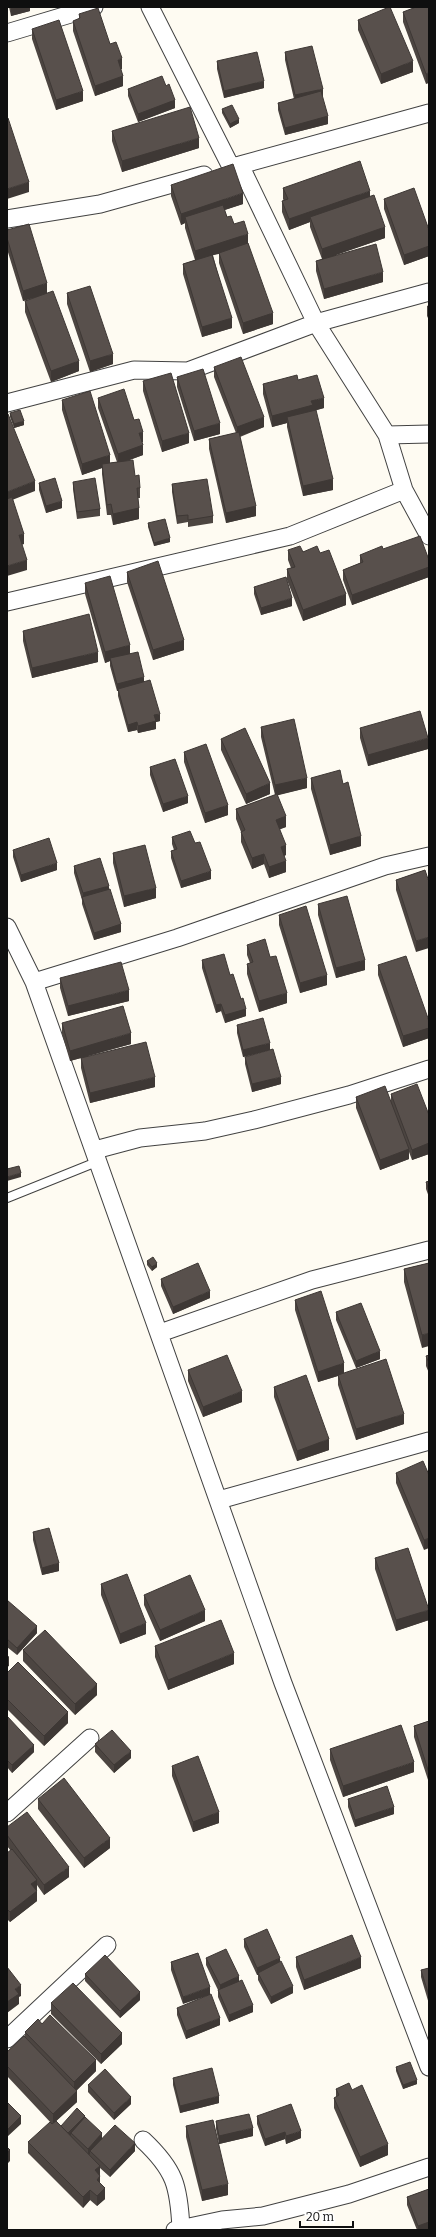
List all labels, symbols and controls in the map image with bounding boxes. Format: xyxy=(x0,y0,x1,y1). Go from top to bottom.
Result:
scale bar xyxy=(300,2203,353,2229)
text: 20 m xyxy=(306,2210,335,2224)

